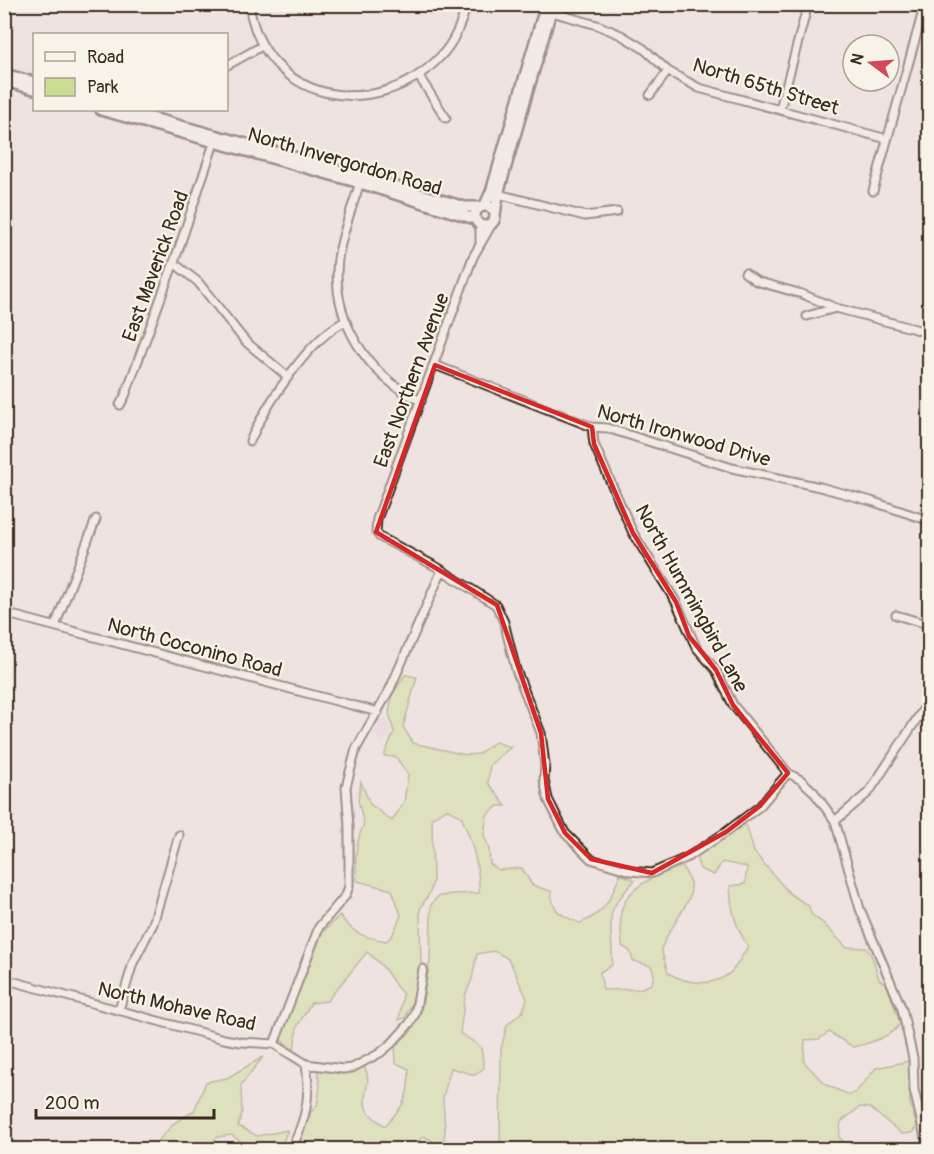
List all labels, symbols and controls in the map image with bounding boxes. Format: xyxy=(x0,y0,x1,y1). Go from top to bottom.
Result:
legend xyxy=(33,33,228,111)
north arrow xyxy=(841,33,901,93)
text: Road xyxy=(87,46,124,69)
text: N xyxy=(846,51,869,67)
street label: North 65th Street xyxy=(690,52,843,121)
text: Park xyxy=(87,76,119,99)
street label: North Invergordon Road xyxy=(245,122,445,201)
street label: East Maverick Road xyxy=(117,187,194,345)
street label: East Northern Avenue xyxy=(368,289,455,471)
street label: North Ironwood Drive xyxy=(594,399,774,472)
street label: North Hummingbird Lane xyxy=(629,500,754,697)
street label: North Coconino Road xyxy=(105,612,285,683)
street label: North Mohave Road xyxy=(95,976,258,1037)
scale bar xyxy=(36,1082,214,1120)
text: 200 m xyxy=(45,1092,100,1115)

